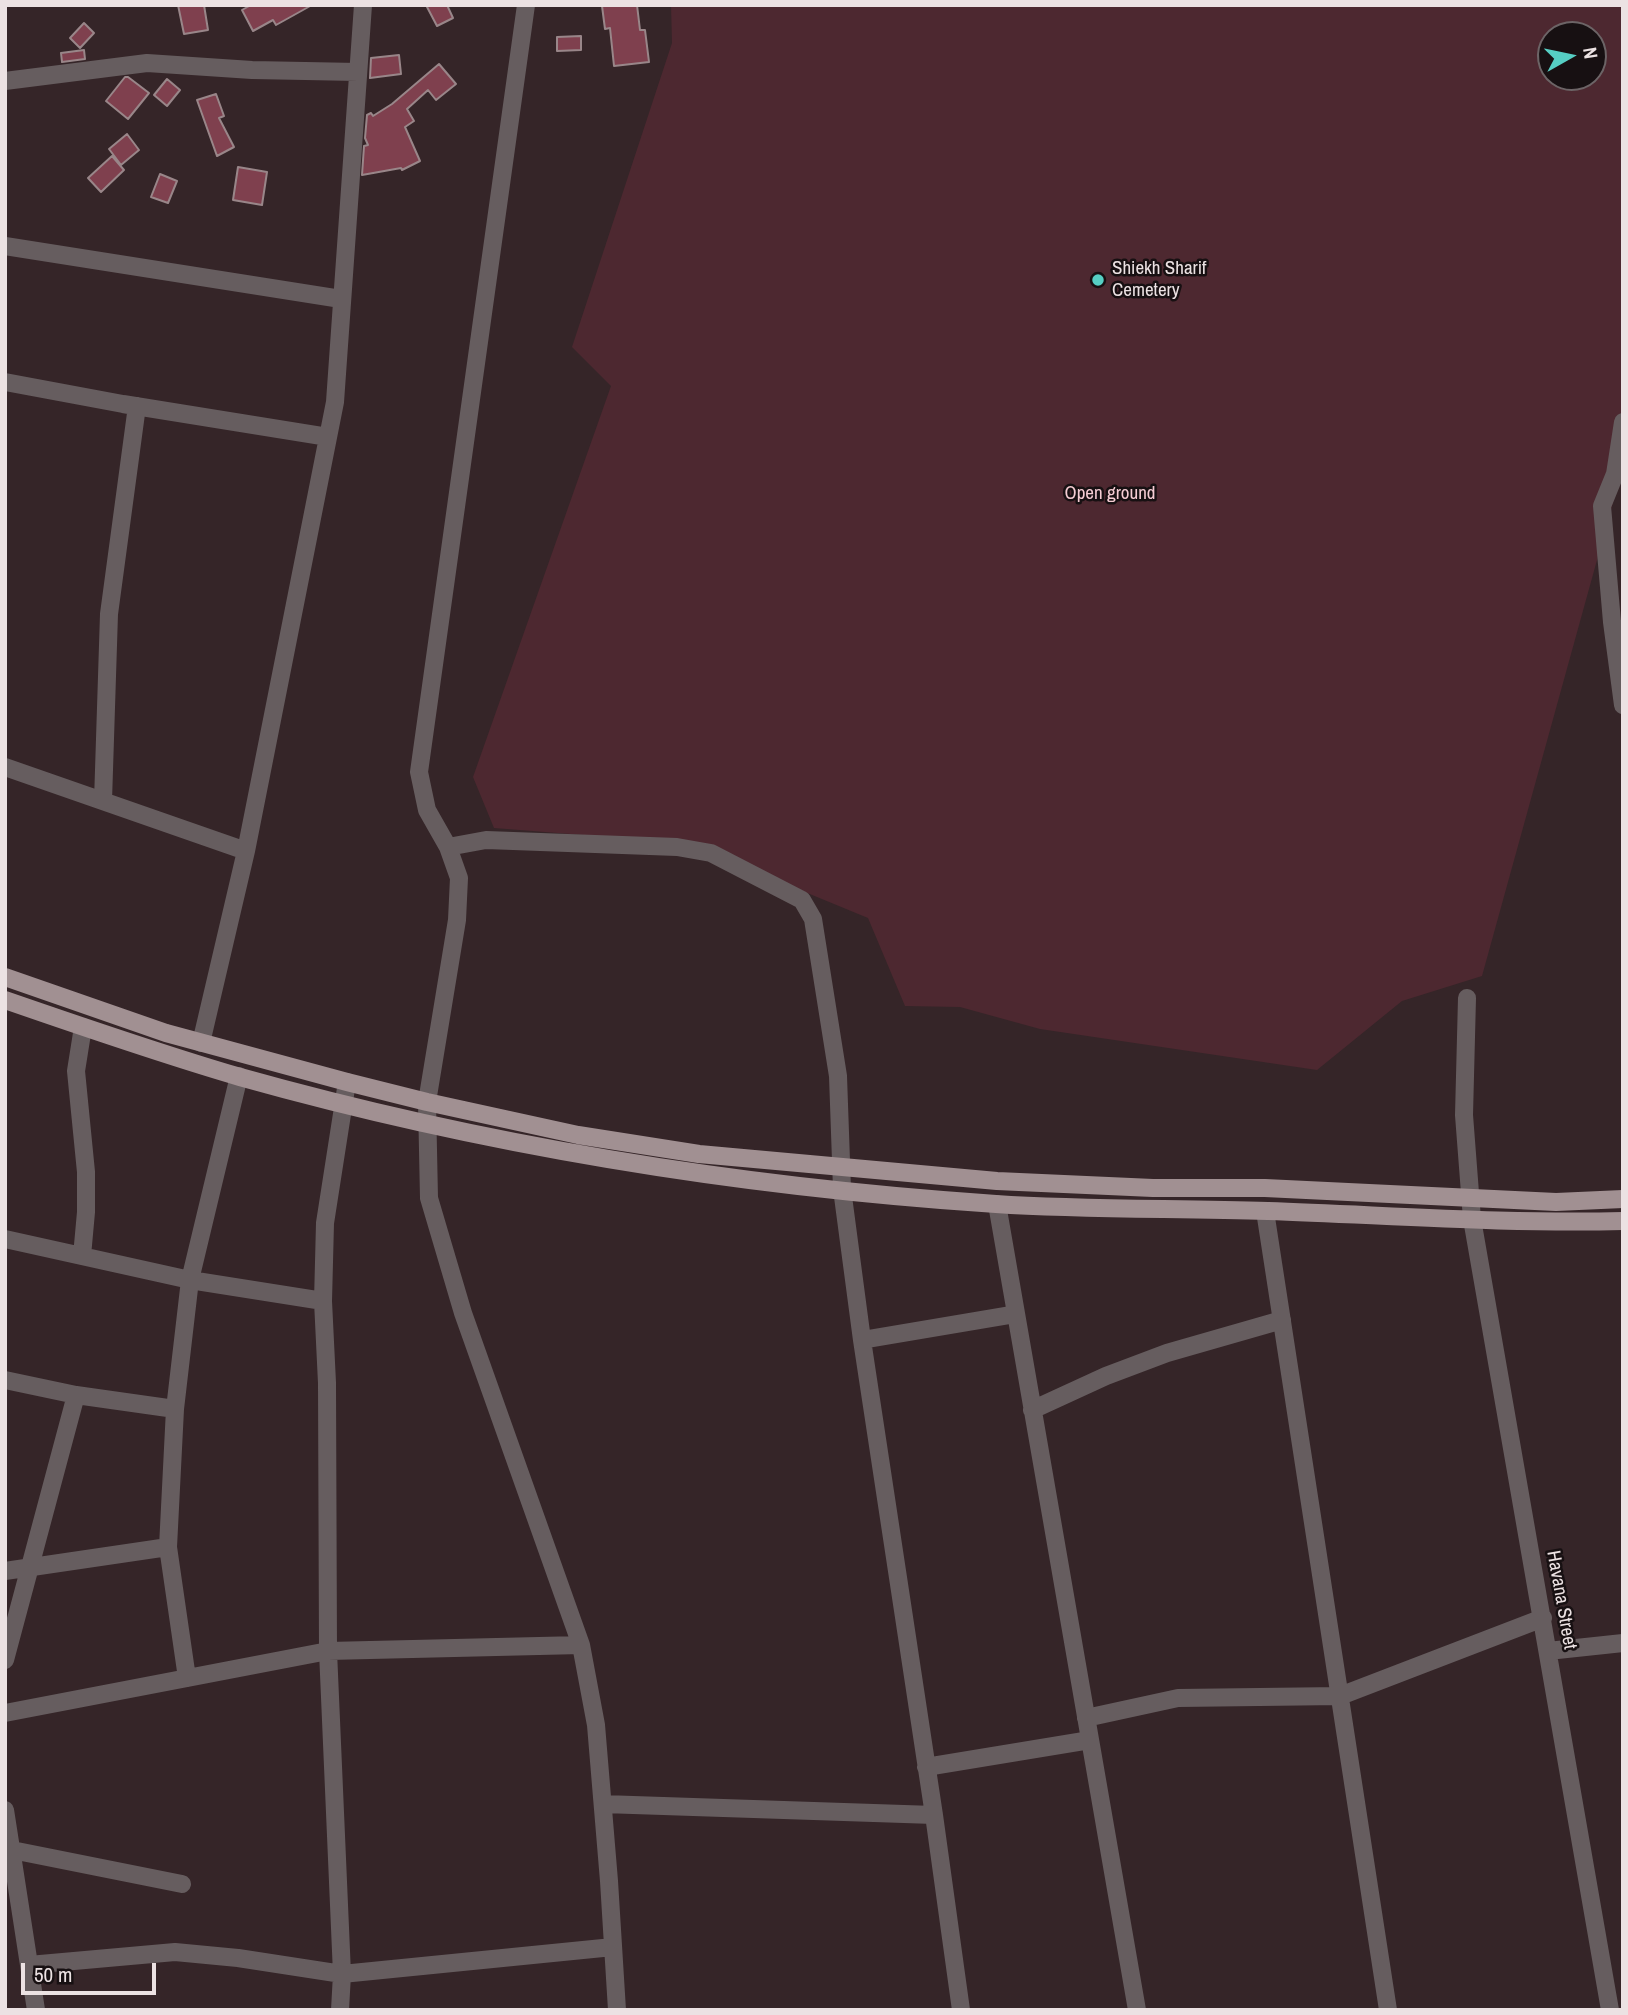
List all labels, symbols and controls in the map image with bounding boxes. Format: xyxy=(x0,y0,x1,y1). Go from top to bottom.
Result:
north arrow xyxy=(1537,21,1607,91)
text: N xyxy=(1577,45,1604,61)
place label: Shiekh Sharif Cemetery xyxy=(1112,258,1206,302)
marker: Shiekh Sharif Cemetery xyxy=(1090,272,1106,288)
park label: Open ground xyxy=(1065,483,1155,505)
street label: Havana Street xyxy=(1541,1549,1581,1651)
scale bar xyxy=(24,1948,159,1992)
text: 50 m xyxy=(34,1960,72,1989)

